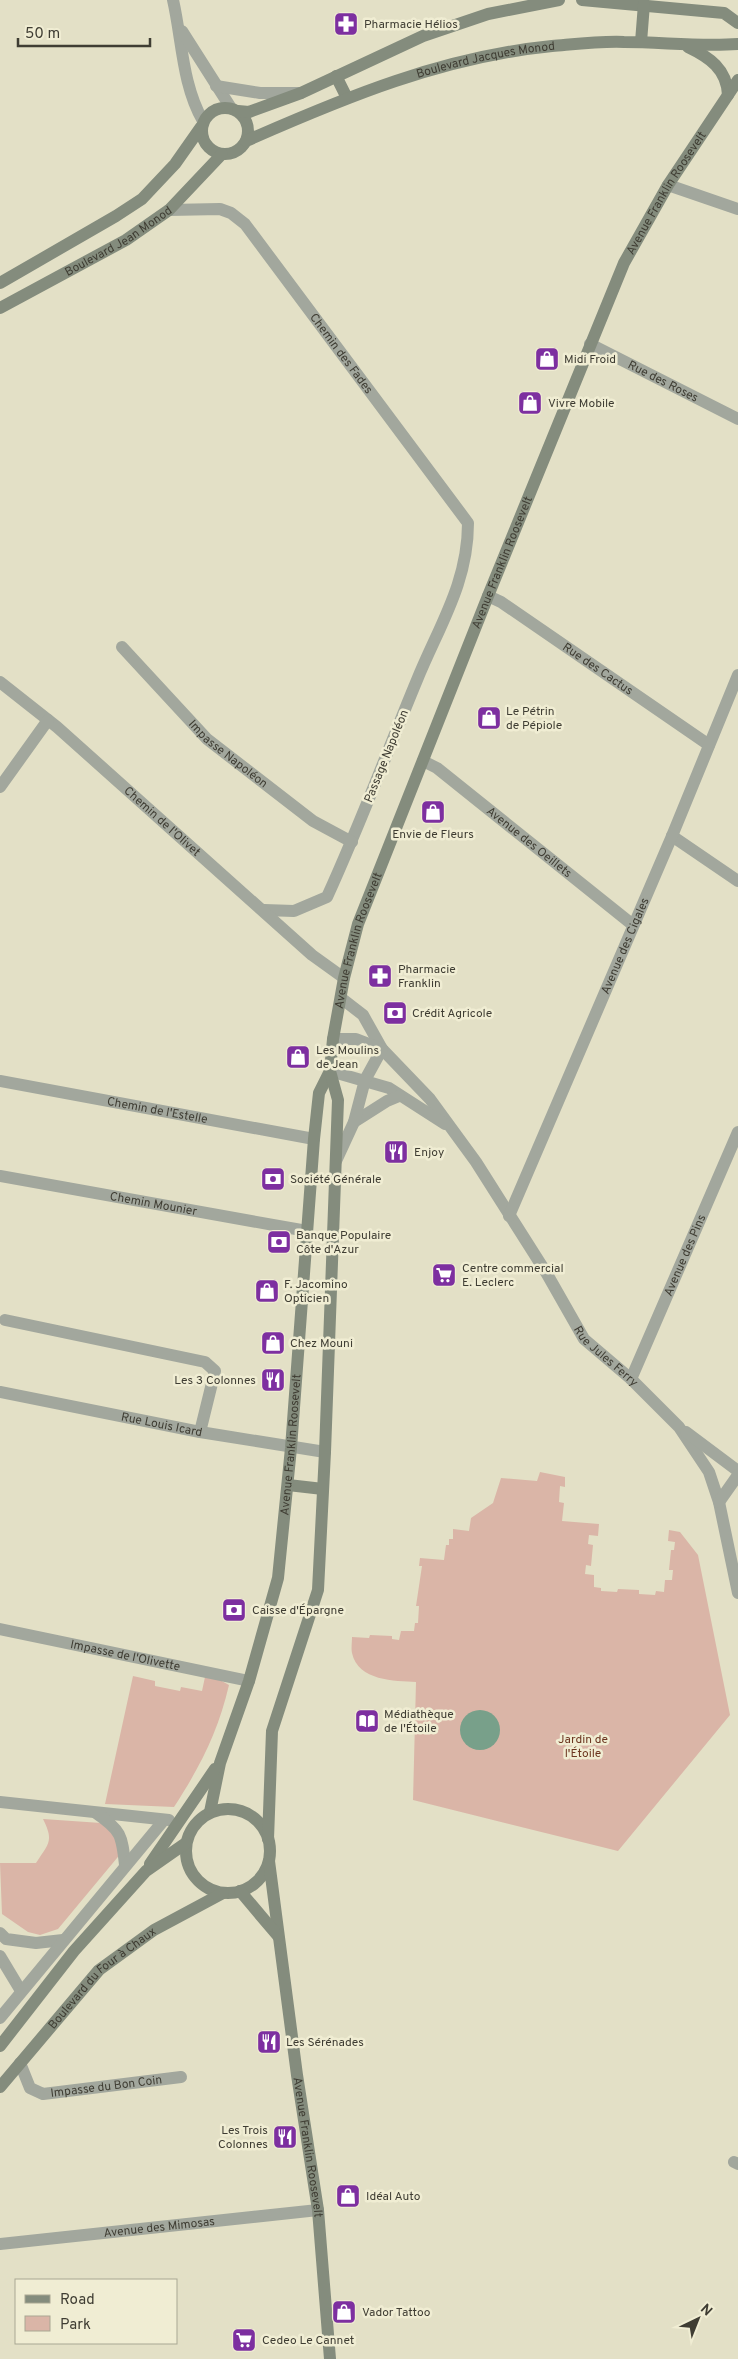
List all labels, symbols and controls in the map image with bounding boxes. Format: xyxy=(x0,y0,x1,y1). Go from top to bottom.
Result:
pharmacy icon: Pharmacie Hélios xyxy=(333,11,359,37)
scale bar xyxy=(18,15,150,47)
place label: Pharmacie Hélios xyxy=(364,17,458,33)
text: 50 m xyxy=(25,25,60,44)
street label: Boulevard Jacques Monod xyxy=(415,39,556,83)
street label: Avenue Franklin Roosevelt xyxy=(623,129,710,258)
street label: Boulevard Jean Monod xyxy=(62,203,176,281)
street label: Chemin des Fades xyxy=(305,311,376,398)
shop icon: Midi Froid xyxy=(534,346,560,372)
place label: Midi Froid xyxy=(564,352,616,368)
street label: Rue des Roses xyxy=(625,357,701,407)
shop icon: Vivre Mobile xyxy=(517,390,543,416)
place label: Vivre Mobile xyxy=(548,396,615,412)
street label: Avenue Franklin Roosevelt xyxy=(469,494,537,631)
street label: Rue des Cactus xyxy=(559,640,636,699)
place label: Le Pétrin de Pépiole xyxy=(506,704,562,734)
shop icon: Le Pétrin de Pépiole xyxy=(476,705,502,731)
street label: Passage Napoléon xyxy=(361,708,413,805)
street label: Impasse Napoléon xyxy=(184,717,271,792)
street label: Chemin de l'Olivet xyxy=(120,783,204,861)
shop icon: Envie de Fleurs xyxy=(420,799,446,825)
street label: Avenue des Oeillets xyxy=(483,804,575,882)
place label: Envie de Fleurs xyxy=(392,827,474,843)
street label: Avenue Franklin Roosevelt xyxy=(332,870,387,1010)
street label: Avenue des Cigales xyxy=(598,895,654,997)
place label: Pharmacie Franklin xyxy=(398,962,456,992)
pharmacy icon: Pharmacie Franklin xyxy=(367,963,393,989)
bank icon: Crédit Agricole xyxy=(382,1000,408,1026)
place label: Crédit Agricole xyxy=(412,1006,492,1022)
place label: Les Moulins de Jean xyxy=(316,1043,379,1073)
shop icon: Les Moulins de Jean xyxy=(285,1044,311,1070)
street label: Chemin de l'Estelle xyxy=(106,1094,209,1128)
restaurant icon: Enjoy xyxy=(383,1139,409,1165)
place label: Enjoy xyxy=(414,1145,444,1161)
bank icon: Société Générale xyxy=(260,1166,286,1192)
place label: Société Générale xyxy=(290,1172,382,1188)
street label: Chemin Mounier xyxy=(108,1189,199,1220)
street label: Avenue des Pins xyxy=(661,1212,710,1299)
place label: Banque Populaire Côte d'Azur xyxy=(296,1228,391,1258)
bank icon: Banque Populaire Côte d'Azur xyxy=(266,1229,292,1255)
place label: Centre commercial E. Leclerc xyxy=(462,1261,564,1291)
supermarket icon: Centre commercial E. Leclerc xyxy=(431,1262,457,1288)
place label: F. Jacomino Opticien xyxy=(284,1277,348,1307)
shop icon: F. Jacomino Opticien xyxy=(254,1278,280,1304)
street label: Rue Jules Ferry xyxy=(569,1323,641,1391)
shop icon: Chez Mouni xyxy=(260,1330,286,1356)
place label: Chez Mouni xyxy=(290,1336,353,1352)
restaurant icon: Les 3 Colonnes xyxy=(260,1367,286,1393)
place label: Les 3 Colonnes xyxy=(174,1373,256,1389)
street label: Avenue Franklin Roosevelt xyxy=(277,1373,305,1516)
street label: Rue Louis Icard xyxy=(120,1409,204,1441)
bank icon: Caisse d'Épargne xyxy=(221,1597,247,1623)
place label: Caisse d'Épargne xyxy=(252,1603,344,1619)
street label: Impasse de l'Olivette xyxy=(69,1637,181,1675)
place label: Médiathèque de l'Étoile xyxy=(384,1707,454,1737)
library icon: Médiathèque de l'Étoile xyxy=(354,1708,380,1734)
park label: Jardin de l'Étoile xyxy=(558,1732,608,1762)
street label: Boulevard du Four à Chaux xyxy=(45,1924,160,2033)
restaurant icon: Les Sérénades xyxy=(256,2029,282,2055)
place label: Les Sérénades xyxy=(286,2035,364,2051)
street label: Impasse du Bon Coin xyxy=(50,2072,163,2102)
street label: Avenue Franklin Roosevelt xyxy=(288,2076,326,2218)
place label: Les Trois Colonnes xyxy=(218,2123,268,2153)
restaurant icon: Les Trois Colonnes xyxy=(272,2124,298,2150)
shop icon: Idéal Auto xyxy=(335,2183,361,2209)
place label: Idéal Auto xyxy=(366,2189,421,2205)
street label: Avenue des Mimosas xyxy=(103,2214,216,2242)
legend xyxy=(15,2279,178,2344)
text: Road xyxy=(60,2291,95,2310)
north arrow xyxy=(673,2294,723,2344)
shop icon: Vador Tattoo xyxy=(331,2299,357,2325)
text: N xyxy=(696,2301,715,2320)
place label: Vador Tattoo xyxy=(362,2305,431,2321)
text: Park xyxy=(60,2316,91,2335)
supermarket icon: Cedeo Le Cannet xyxy=(231,2327,257,2353)
place label: Cedeo Le Cannet xyxy=(262,2333,354,2349)

